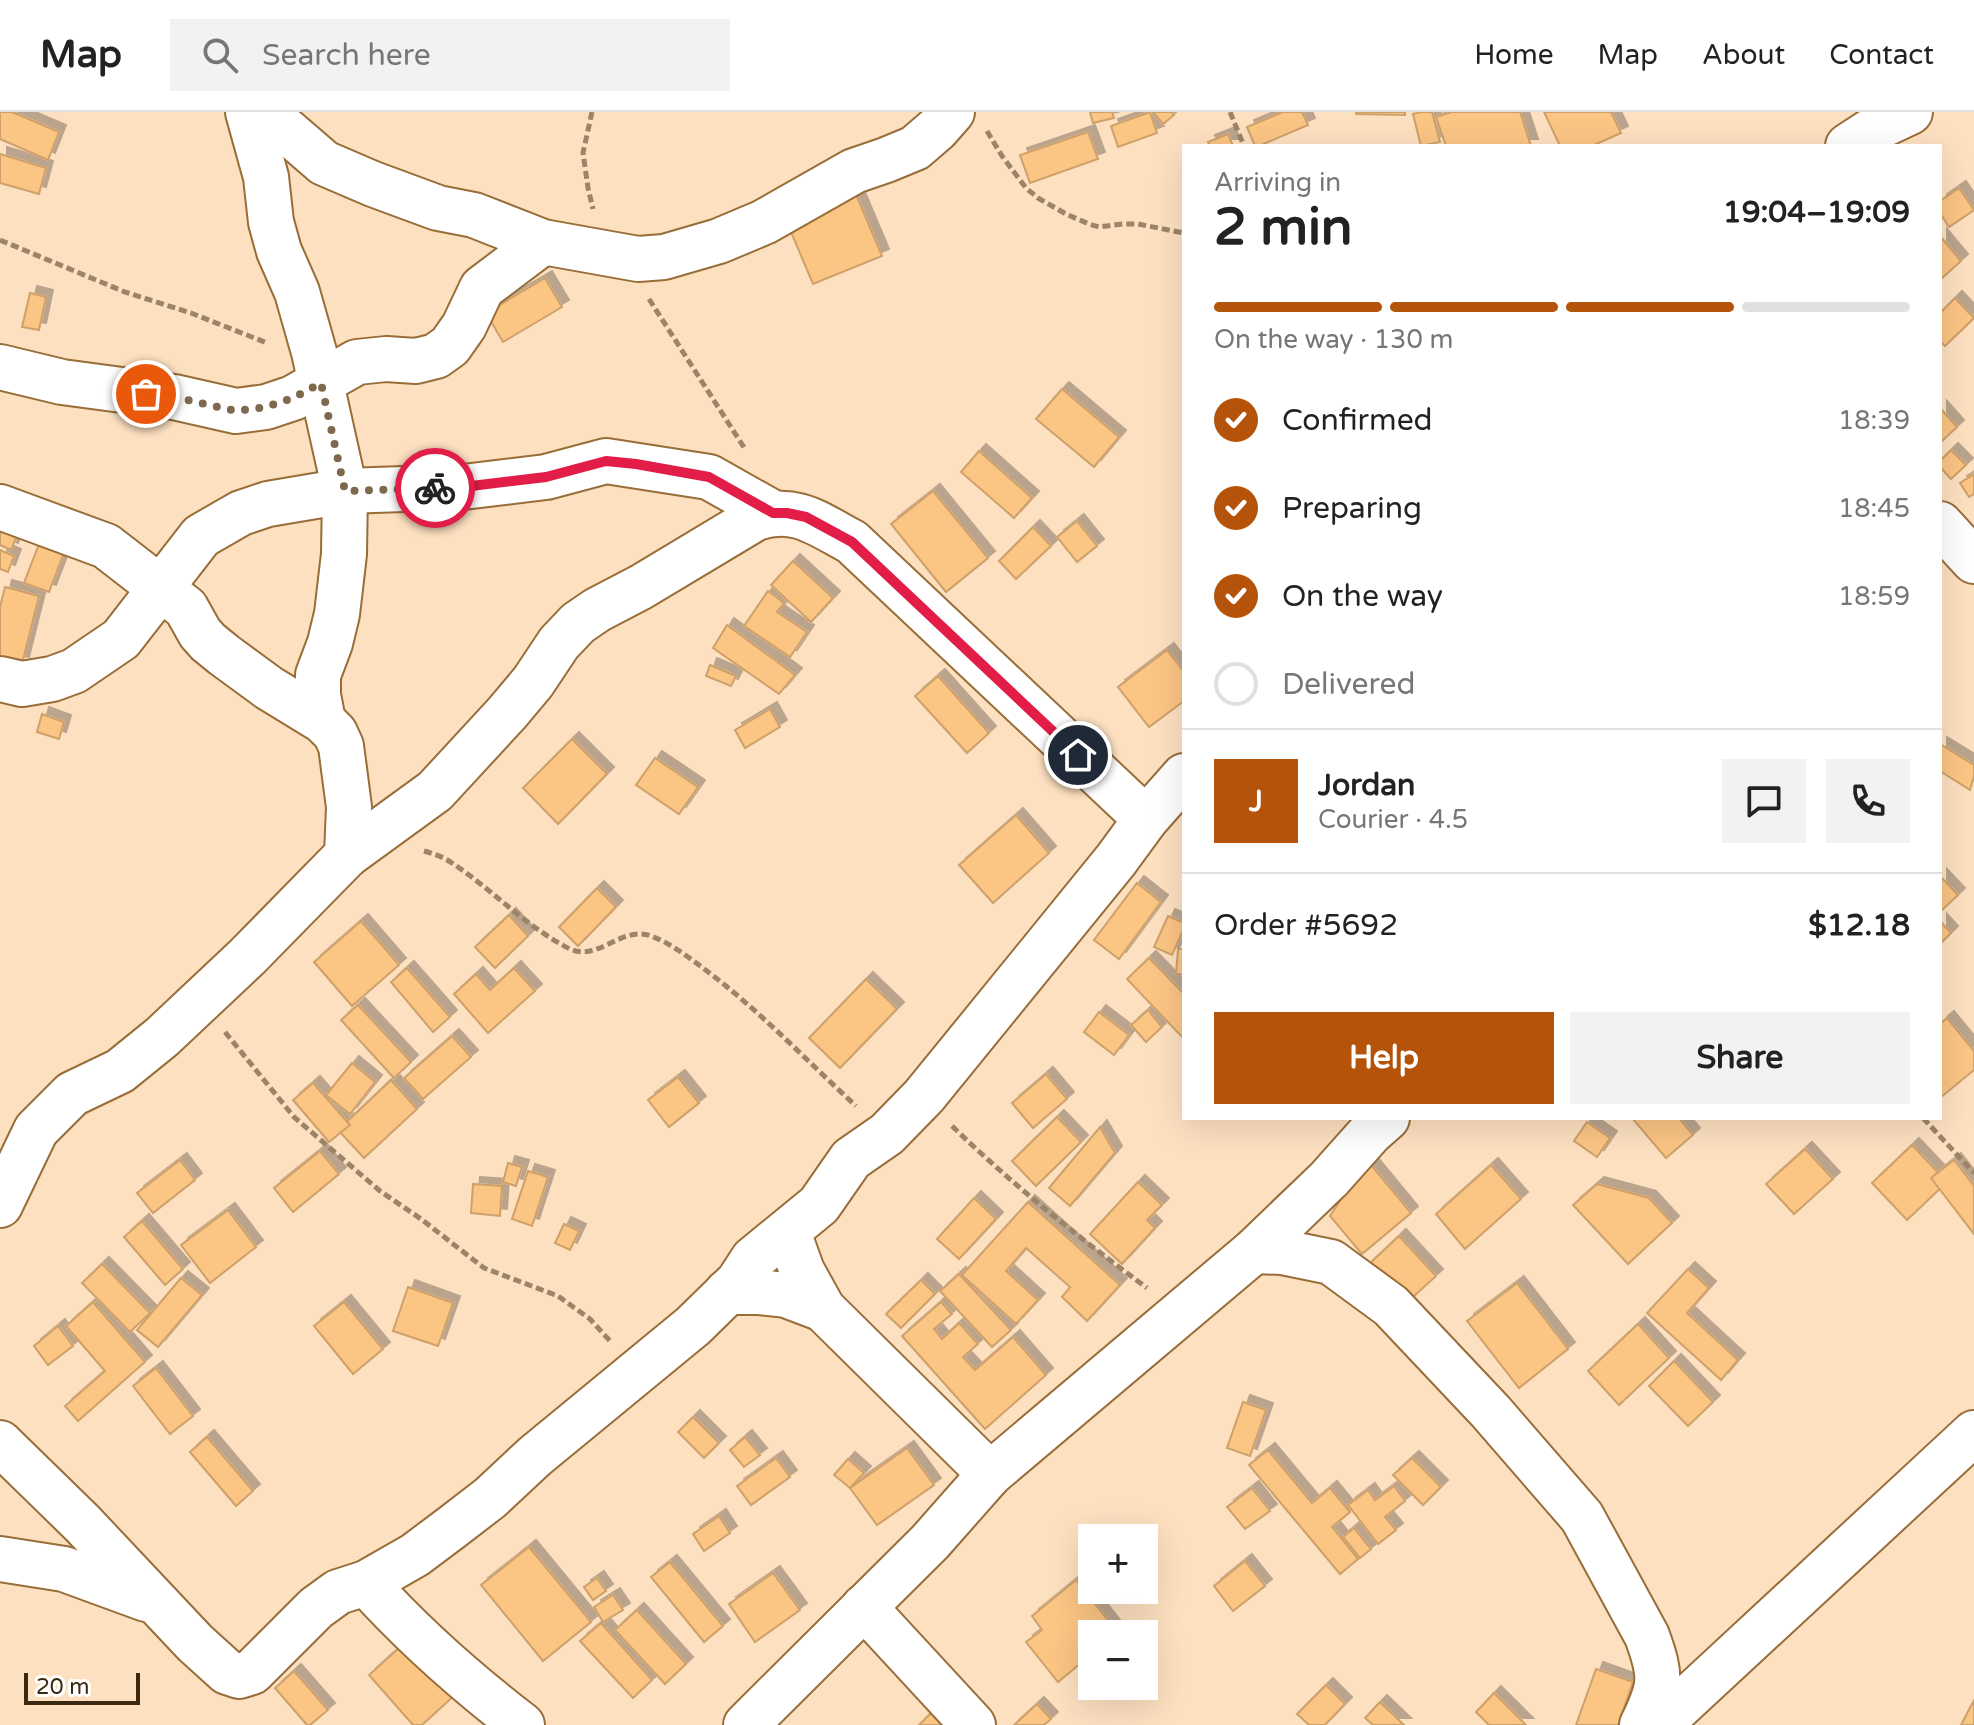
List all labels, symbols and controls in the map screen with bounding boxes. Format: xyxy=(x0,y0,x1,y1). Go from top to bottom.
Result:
search box xyxy=(170,19,730,91)
text: Map xyxy=(40,32,122,78)
icon: search xyxy=(198,33,242,77)
text: Search here xyxy=(262,37,431,74)
text: Home xyxy=(1474,38,1554,72)
text: Map xyxy=(1598,38,1658,72)
text: About xyxy=(1702,38,1785,72)
text: Contact xyxy=(1829,38,1934,72)
text: Arriving in xyxy=(1214,167,1341,198)
text: 19:04–19:09 xyxy=(1723,194,1910,231)
text: 2 min xyxy=(1214,196,1353,259)
text: On the way · 130 m xyxy=(1214,324,1453,355)
pin xyxy=(112,360,180,428)
icon: bag xyxy=(124,372,168,416)
icon: check xyxy=(1214,398,1258,442)
text: Confirmed xyxy=(1282,402,1433,439)
text: 18:39 xyxy=(1838,405,1910,436)
courier xyxy=(395,448,475,528)
icon: bike xyxy=(413,466,457,510)
icon: check xyxy=(1214,486,1258,530)
text: Preparing xyxy=(1282,490,1422,527)
text: 18:45 xyxy=(1838,493,1910,524)
icon: check xyxy=(1214,574,1258,618)
text: On the way xyxy=(1282,578,1443,615)
text: 18:59 xyxy=(1838,581,1910,612)
text: Delivered xyxy=(1282,666,1416,703)
pin xyxy=(1044,721,1112,789)
icon: home xyxy=(1056,733,1100,777)
button: chat xyxy=(1722,759,1806,843)
button: phone xyxy=(1826,759,1910,843)
text: Jordan xyxy=(1318,767,1415,804)
text: J xyxy=(1249,783,1263,820)
text: Courier · 4.5 xyxy=(1318,804,1468,835)
text: Order #5692 xyxy=(1214,907,1398,944)
text: $12.18 xyxy=(1808,907,1910,944)
button: Help xyxy=(1214,1012,1554,1104)
button: Share xyxy=(1570,1012,1910,1104)
map controls xyxy=(1078,1524,1158,1700)
button: + xyxy=(1078,1524,1158,1604)
button: − xyxy=(1078,1620,1158,1700)
scale bar xyxy=(24,1669,140,1705)
text: 20 m xyxy=(36,1674,90,1700)

